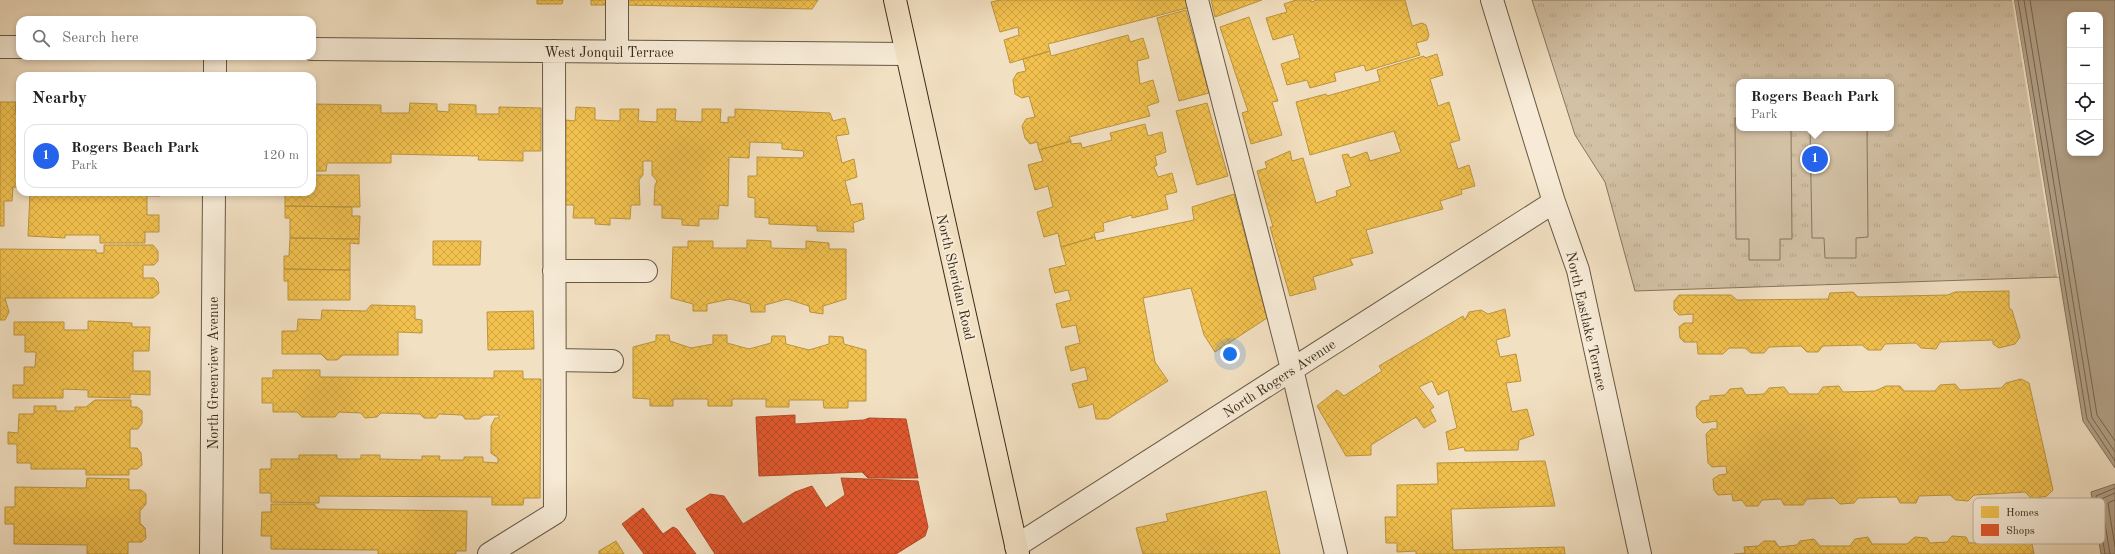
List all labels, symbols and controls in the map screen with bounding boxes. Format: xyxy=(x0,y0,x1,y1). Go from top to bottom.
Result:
map controls xyxy=(2067,12,2103,156)
button: + xyxy=(2067,12,2103,48)
search box xyxy=(16,16,316,60)
icon: search xyxy=(30,27,52,49)
text: Search here xyxy=(62,31,139,46)
street label: West Jonquil Terrace xyxy=(544,46,674,60)
button: − xyxy=(2067,48,2103,84)
popup xyxy=(1736,79,1894,131)
button: locate xyxy=(2067,84,2103,120)
text: Nearby xyxy=(32,90,87,107)
text: Rogers Beach Park xyxy=(1751,90,1879,105)
text: Park xyxy=(1751,108,1778,121)
button: layers xyxy=(2067,120,2103,156)
text: Rogers Beach Park xyxy=(71,141,199,156)
pin: 1 xyxy=(1802,144,1828,174)
text: 1 xyxy=(42,149,50,162)
text: 120 m xyxy=(262,149,299,162)
text: Park xyxy=(71,159,98,172)
street label: North Sheridan Road xyxy=(934,213,976,342)
street label: North Eastlake Terrace xyxy=(1563,250,1609,392)
street label: North Greenview Avenue xyxy=(207,296,221,450)
street label: North Rogers Avenue xyxy=(1221,337,1338,420)
your location xyxy=(1220,344,1240,364)
legend xyxy=(1973,498,2105,544)
text: Homes xyxy=(2006,508,2039,519)
text: Shops xyxy=(2006,526,2035,537)

